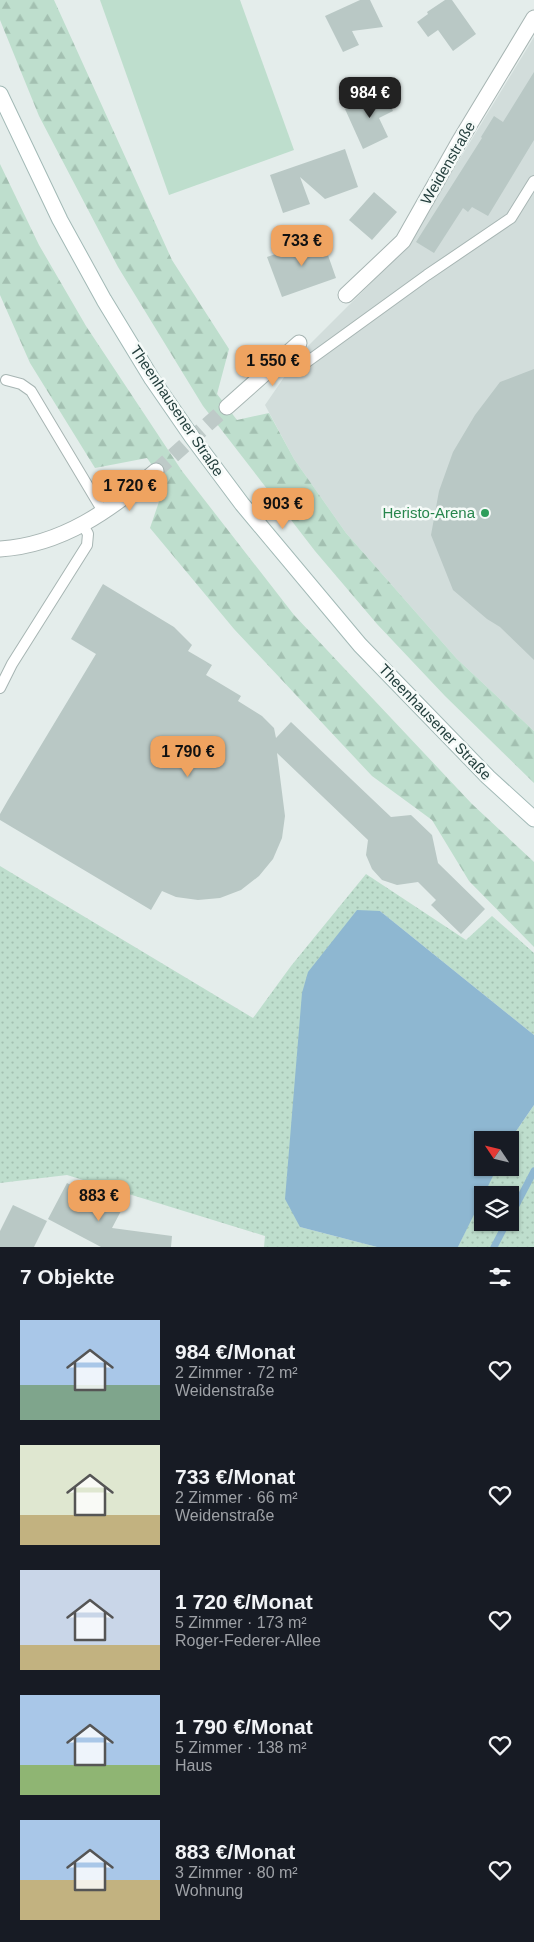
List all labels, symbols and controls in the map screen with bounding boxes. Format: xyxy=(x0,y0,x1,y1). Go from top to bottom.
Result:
pin: 984 € xyxy=(335,76,405,119)
text: 984 € xyxy=(350,84,390,101)
street label: Weidenstraße xyxy=(417,118,478,207)
pin: 733 € xyxy=(267,224,337,267)
text: 733 € xyxy=(282,232,322,249)
street label: Theenhausener Straße xyxy=(127,342,228,479)
pin: 1 550 € xyxy=(227,344,319,387)
text: 1 550 € xyxy=(246,352,300,369)
pin: 1 720 € xyxy=(84,470,176,512)
text: 1 720 € xyxy=(103,477,157,494)
pin: 903 € xyxy=(248,488,318,530)
text: 903 € xyxy=(263,495,303,512)
place label: Heristo-Arena xyxy=(382,504,476,521)
marker: Heristo-Arena xyxy=(479,507,491,519)
street label: Theenhausener Straße xyxy=(376,660,495,783)
pin: 1 790 € xyxy=(142,736,234,778)
text: 1 790 € xyxy=(161,743,215,760)
north arrow xyxy=(474,1131,519,1176)
map controls xyxy=(474,1131,519,1231)
pin: 883 € xyxy=(64,1180,134,1222)
button: layers xyxy=(474,1186,519,1231)
text: 883 € xyxy=(79,1187,119,1204)
icon: filters xyxy=(486,1263,514,1291)
text: 7 Objekte xyxy=(20,1265,115,1288)
icon: home xyxy=(60,1340,120,1400)
text: 984 €/Monat xyxy=(175,1340,295,1363)
icon: heart xyxy=(486,1356,514,1384)
text: 2 Zimmer · 72 m² xyxy=(175,1364,298,1381)
text: Weidenstraße xyxy=(175,1382,274,1399)
icon: home xyxy=(60,1465,120,1525)
text: 733 €/Monat xyxy=(175,1465,295,1488)
icon: heart xyxy=(486,1481,514,1509)
text: 2 Zimmer · 66 m² xyxy=(175,1489,298,1506)
text: Weidenstraße xyxy=(175,1507,274,1524)
icon: home xyxy=(60,1590,120,1650)
text: 1 720 €/Monat xyxy=(175,1590,313,1613)
icon: heart xyxy=(486,1606,514,1634)
text: 5 Zimmer · 173 m² xyxy=(175,1614,307,1631)
text: Roger-Federer-Allee xyxy=(175,1632,321,1649)
icon: home xyxy=(60,1715,120,1775)
text: 1 790 €/Monat xyxy=(175,1715,313,1738)
icon: heart xyxy=(486,1731,514,1759)
text: 5 Zimmer · 138 m² xyxy=(175,1739,307,1756)
text: Haus xyxy=(175,1757,212,1774)
icon: home xyxy=(60,1840,120,1900)
text: 883 €/Monat xyxy=(175,1840,295,1863)
icon: heart xyxy=(486,1856,514,1884)
text: 3 Zimmer · 80 m² xyxy=(175,1864,298,1881)
text: Wohnung xyxy=(175,1882,243,1899)

